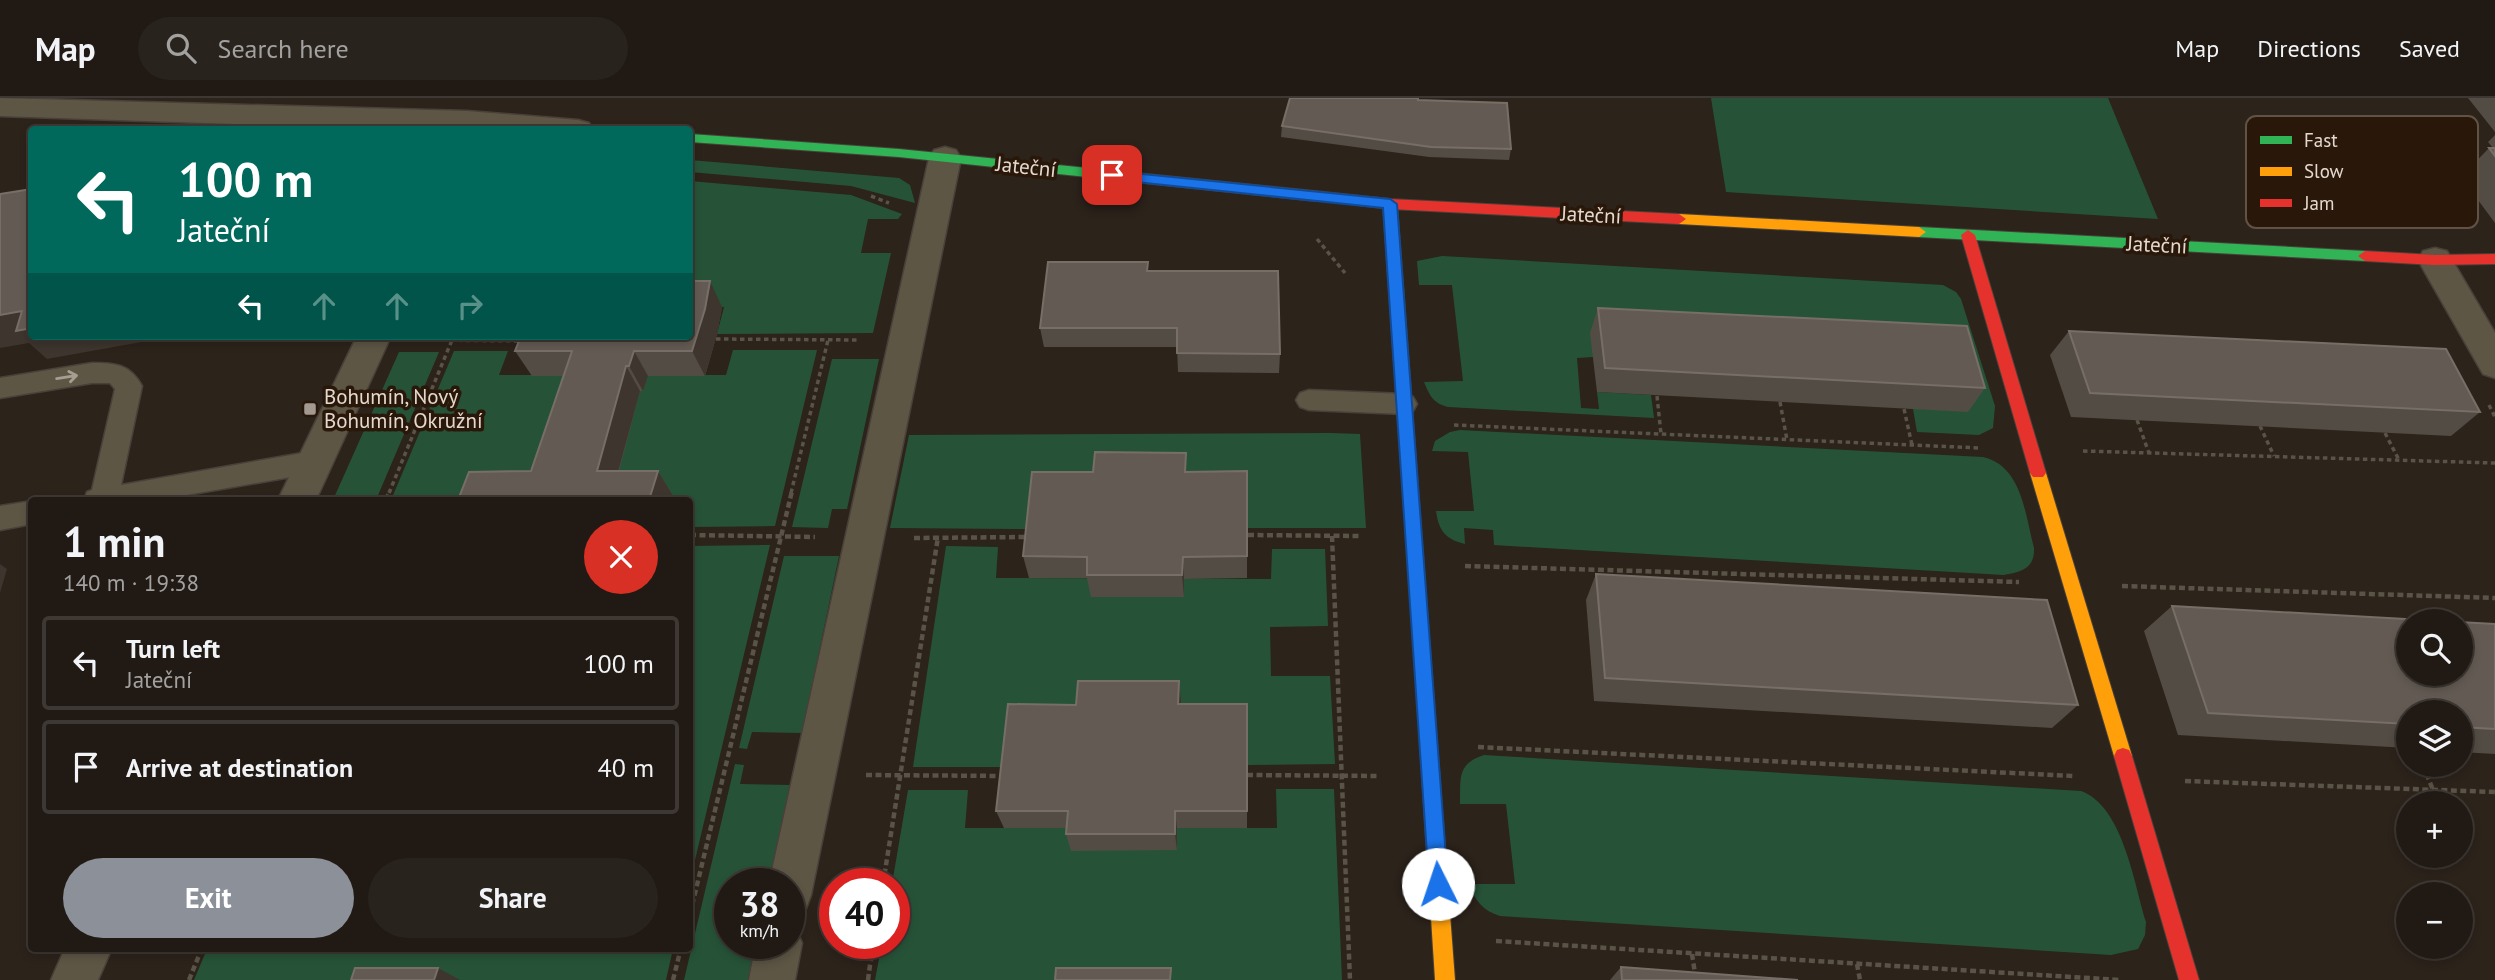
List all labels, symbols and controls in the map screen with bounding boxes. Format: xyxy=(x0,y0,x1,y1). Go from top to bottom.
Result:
search box xyxy=(138,17,628,80)
text: Map xyxy=(35,27,96,70)
icon: search xyxy=(162,29,200,67)
text: Search here xyxy=(218,32,349,65)
text: Map xyxy=(2175,33,2219,64)
text: Directions xyxy=(2257,33,2361,64)
text: Saved xyxy=(2399,33,2460,64)
legend xyxy=(2246,116,2478,228)
text: Fast xyxy=(2304,128,2338,152)
pin xyxy=(1082,145,1142,205)
text: 100 m xyxy=(178,147,313,211)
street label: Jateční xyxy=(994,150,1058,183)
icon: left xyxy=(63,154,154,245)
icon: arrive xyxy=(1093,156,1131,194)
text: Slow xyxy=(2304,159,2344,183)
text: Jam xyxy=(2303,191,2334,215)
street label: Jateční xyxy=(1559,199,1622,230)
text: Jateční xyxy=(178,209,270,251)
street label: Jateční xyxy=(2125,229,2188,260)
icon: left xyxy=(232,287,270,325)
icon: ahead xyxy=(305,287,343,325)
icon: ahead xyxy=(378,287,416,325)
icon: right xyxy=(451,287,489,325)
one-way arrow xyxy=(55,370,78,383)
place label: Bohumín, Nový Bohumín, Okružní xyxy=(324,383,483,434)
marker: Bohumín, Nový Bohumín, Okružní xyxy=(302,401,318,417)
text: 1 min xyxy=(63,514,165,569)
button: close xyxy=(584,520,658,594)
text: 140 m · 19:38 xyxy=(63,568,199,597)
map controls xyxy=(2396,609,2473,959)
button: search xyxy=(2396,609,2473,686)
text: Turn left xyxy=(126,632,220,665)
icon: left xyxy=(67,644,105,682)
text: 100 m xyxy=(583,647,654,680)
text: Jateční xyxy=(126,665,192,694)
button: layers xyxy=(2396,700,2473,777)
icon: arrive xyxy=(67,748,105,786)
text: Arrive at destination xyxy=(126,751,353,784)
text: 40 m xyxy=(598,751,654,784)
button: + xyxy=(2396,791,2473,868)
position arrow xyxy=(1401,847,1475,921)
button: Exit xyxy=(63,858,354,938)
button: Share xyxy=(368,858,658,938)
speed limit sign: 40 xyxy=(819,868,910,959)
text: 38 xyxy=(740,881,779,927)
button: − xyxy=(2396,882,2473,959)
text: km/h xyxy=(740,919,779,942)

